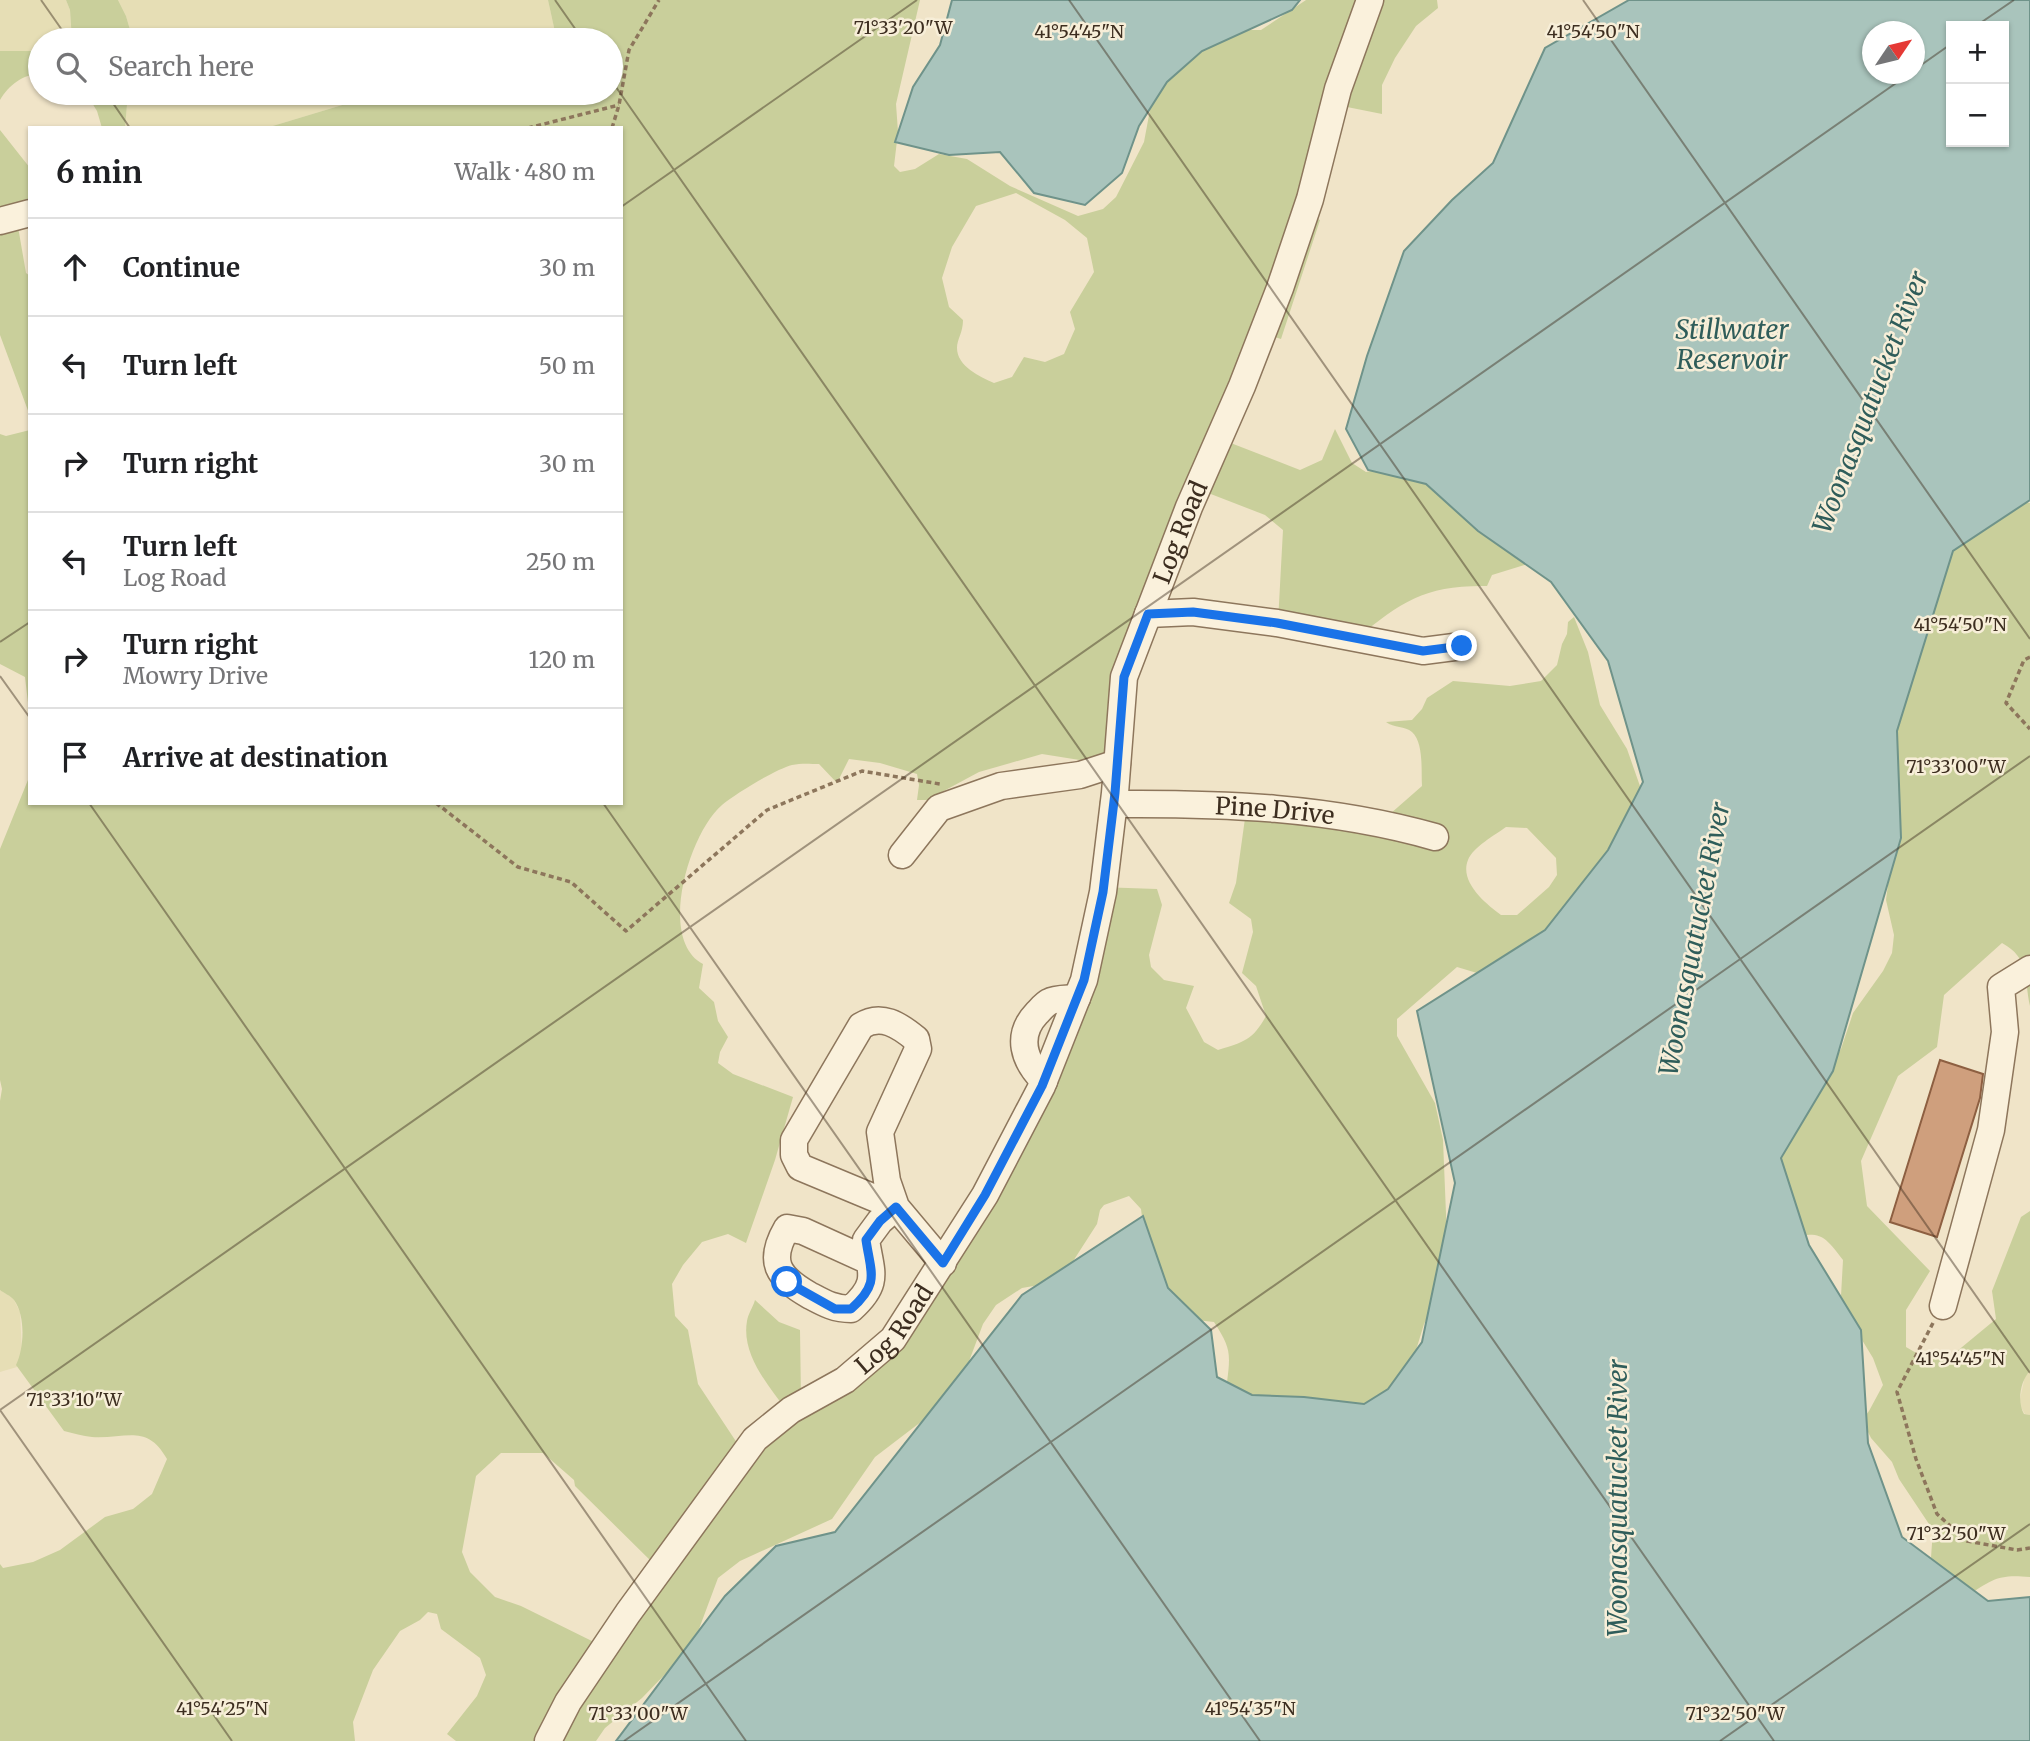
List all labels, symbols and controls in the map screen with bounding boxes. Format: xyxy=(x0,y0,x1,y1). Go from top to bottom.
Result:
text: 71°33'20"W xyxy=(854,16,953,39)
text: 41°54'45"N xyxy=(1034,20,1124,43)
text: 41°54'50"N xyxy=(1546,20,1640,43)
north arrow xyxy=(1862,21,1925,84)
map controls xyxy=(1946,21,2009,147)
button: + xyxy=(1946,21,2009,84)
search box xyxy=(28,28,623,105)
icon: search xyxy=(52,48,90,86)
text: Search here xyxy=(108,50,254,83)
button: − xyxy=(1946,84,2009,147)
text: 6 min xyxy=(56,153,142,191)
text: Walk · 480 m xyxy=(454,157,595,186)
icon: ahead xyxy=(56,248,94,286)
text: Continue xyxy=(123,251,240,284)
text: 30 m xyxy=(539,253,595,282)
water label: Woonasquatucket River xyxy=(1805,266,1935,538)
water label: Stillwater Reservoir xyxy=(1675,313,1789,376)
icon: left xyxy=(56,346,94,384)
text: Turn left xyxy=(123,349,237,382)
text: 50 m xyxy=(539,351,595,380)
icon: right xyxy=(56,444,94,482)
text: Turn right xyxy=(123,447,258,480)
text: 30 m xyxy=(539,449,595,478)
street label: Log Road xyxy=(1146,476,1214,588)
text: Turn left xyxy=(123,530,237,563)
icon: left xyxy=(56,542,94,580)
text: 250 m xyxy=(526,547,595,576)
text: Log Road xyxy=(123,563,226,592)
text: 41°54'50"N xyxy=(1913,613,2007,636)
text: Turn right xyxy=(123,628,258,661)
route end xyxy=(1446,630,1477,661)
icon: right xyxy=(56,640,94,678)
text: 120 m xyxy=(529,645,595,674)
text: Mowry Drive xyxy=(123,661,268,690)
icon: arrive xyxy=(56,738,94,776)
text: Arrive at destination xyxy=(123,741,388,774)
text: 71°33'00"W xyxy=(1906,755,2007,778)
street label: Pine Drive xyxy=(1214,790,1336,831)
water label: Woonasquatucket River xyxy=(1651,799,1737,1078)
route start xyxy=(771,1266,802,1297)
street label: Log Road xyxy=(848,1278,940,1380)
text: 41°54'45"N xyxy=(1915,1347,2005,1370)
water label: Woonasquatucket River xyxy=(1601,1359,1634,1637)
text: 71°33'10"W xyxy=(26,1388,123,1411)
text: 71°32'50"W xyxy=(1907,1522,2006,1545)
text: 41°54'25"N xyxy=(176,1697,268,1720)
text: 41°54'35"N xyxy=(1204,1697,1296,1720)
text: 71°33'00"W xyxy=(588,1702,689,1725)
text: 71°32'50"W xyxy=(1686,1702,1785,1725)

